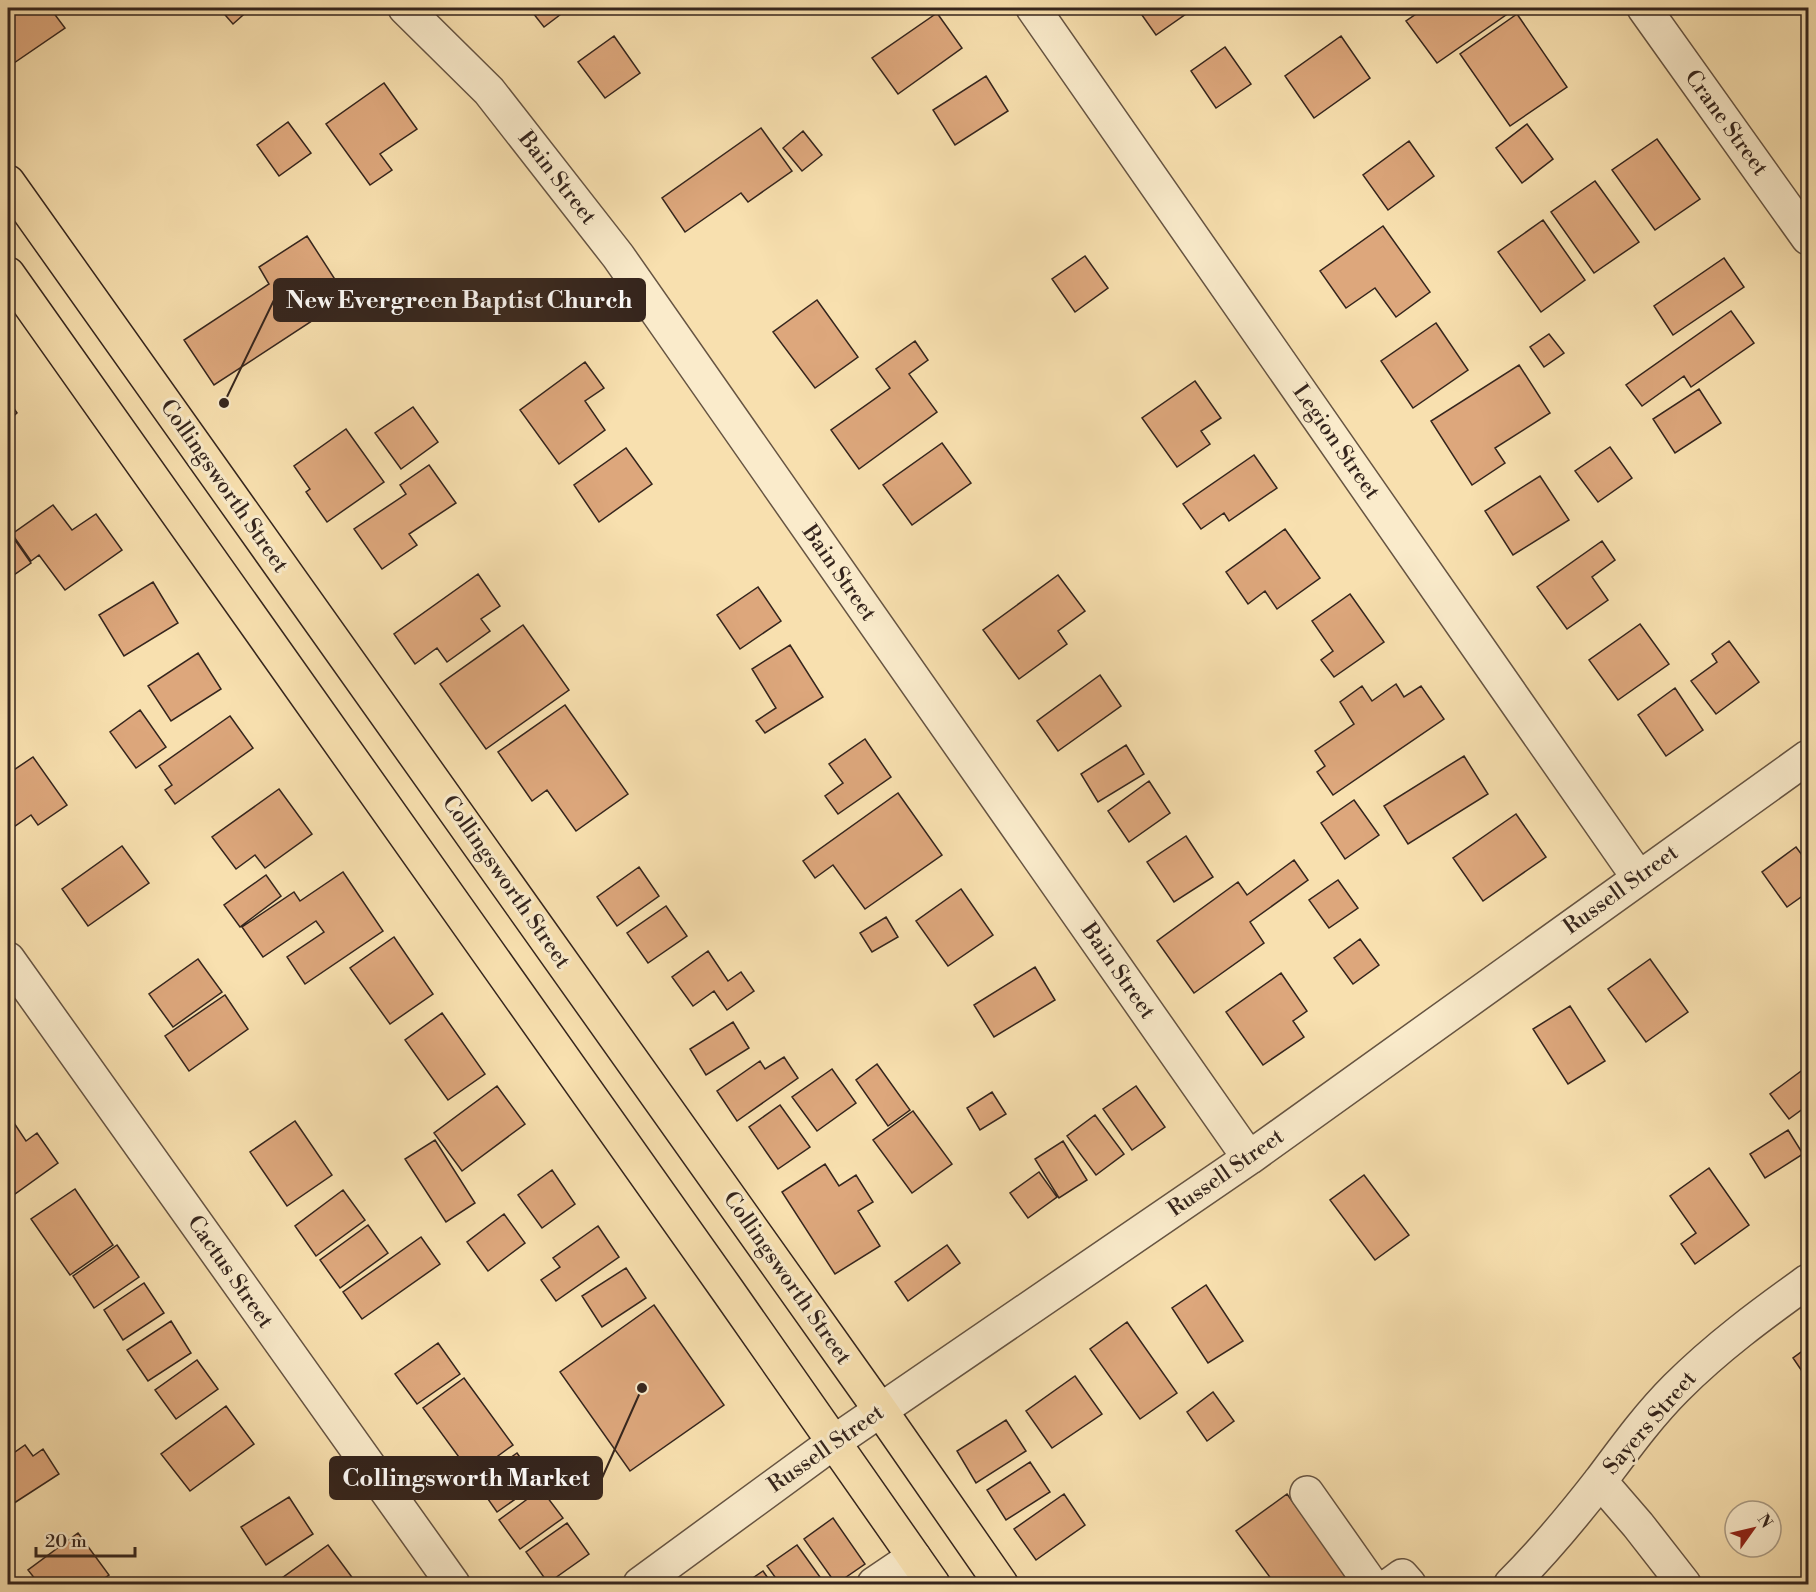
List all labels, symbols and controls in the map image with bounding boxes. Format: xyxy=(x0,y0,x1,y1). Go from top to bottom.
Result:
street label: Crane Street xyxy=(1679,65,1774,181)
street label: Bain Street xyxy=(511,125,602,230)
callout: New Evergreen Baptist Church xyxy=(274,279,645,321)
text: New Evergreen Baptist Church xyxy=(286,286,632,316)
street label: Legion Street xyxy=(1286,379,1386,505)
street label: Collingsworth Street xyxy=(154,394,294,578)
street label: Bain Street xyxy=(795,519,882,626)
street label: Collingsworth Street xyxy=(436,790,576,974)
street label: Russell Street xyxy=(1558,839,1684,941)
street label: Bain Street xyxy=(1074,917,1161,1024)
street label: Russell Street xyxy=(1163,1123,1289,1223)
street label: Collingsworth Street xyxy=(717,1186,857,1370)
street label: Cactus Street xyxy=(181,1210,279,1334)
street label: Sayers Street xyxy=(1598,1366,1702,1480)
street label: Russell Street xyxy=(763,1399,889,1499)
callout: Collingsworth Market xyxy=(330,1457,602,1499)
text: Collingsworth Market xyxy=(342,1464,590,1494)
north arrow xyxy=(1723,1499,1783,1559)
text: N xyxy=(1753,1510,1777,1532)
scale bar xyxy=(36,1520,135,1558)
text: 20 m xyxy=(45,1530,87,1553)

